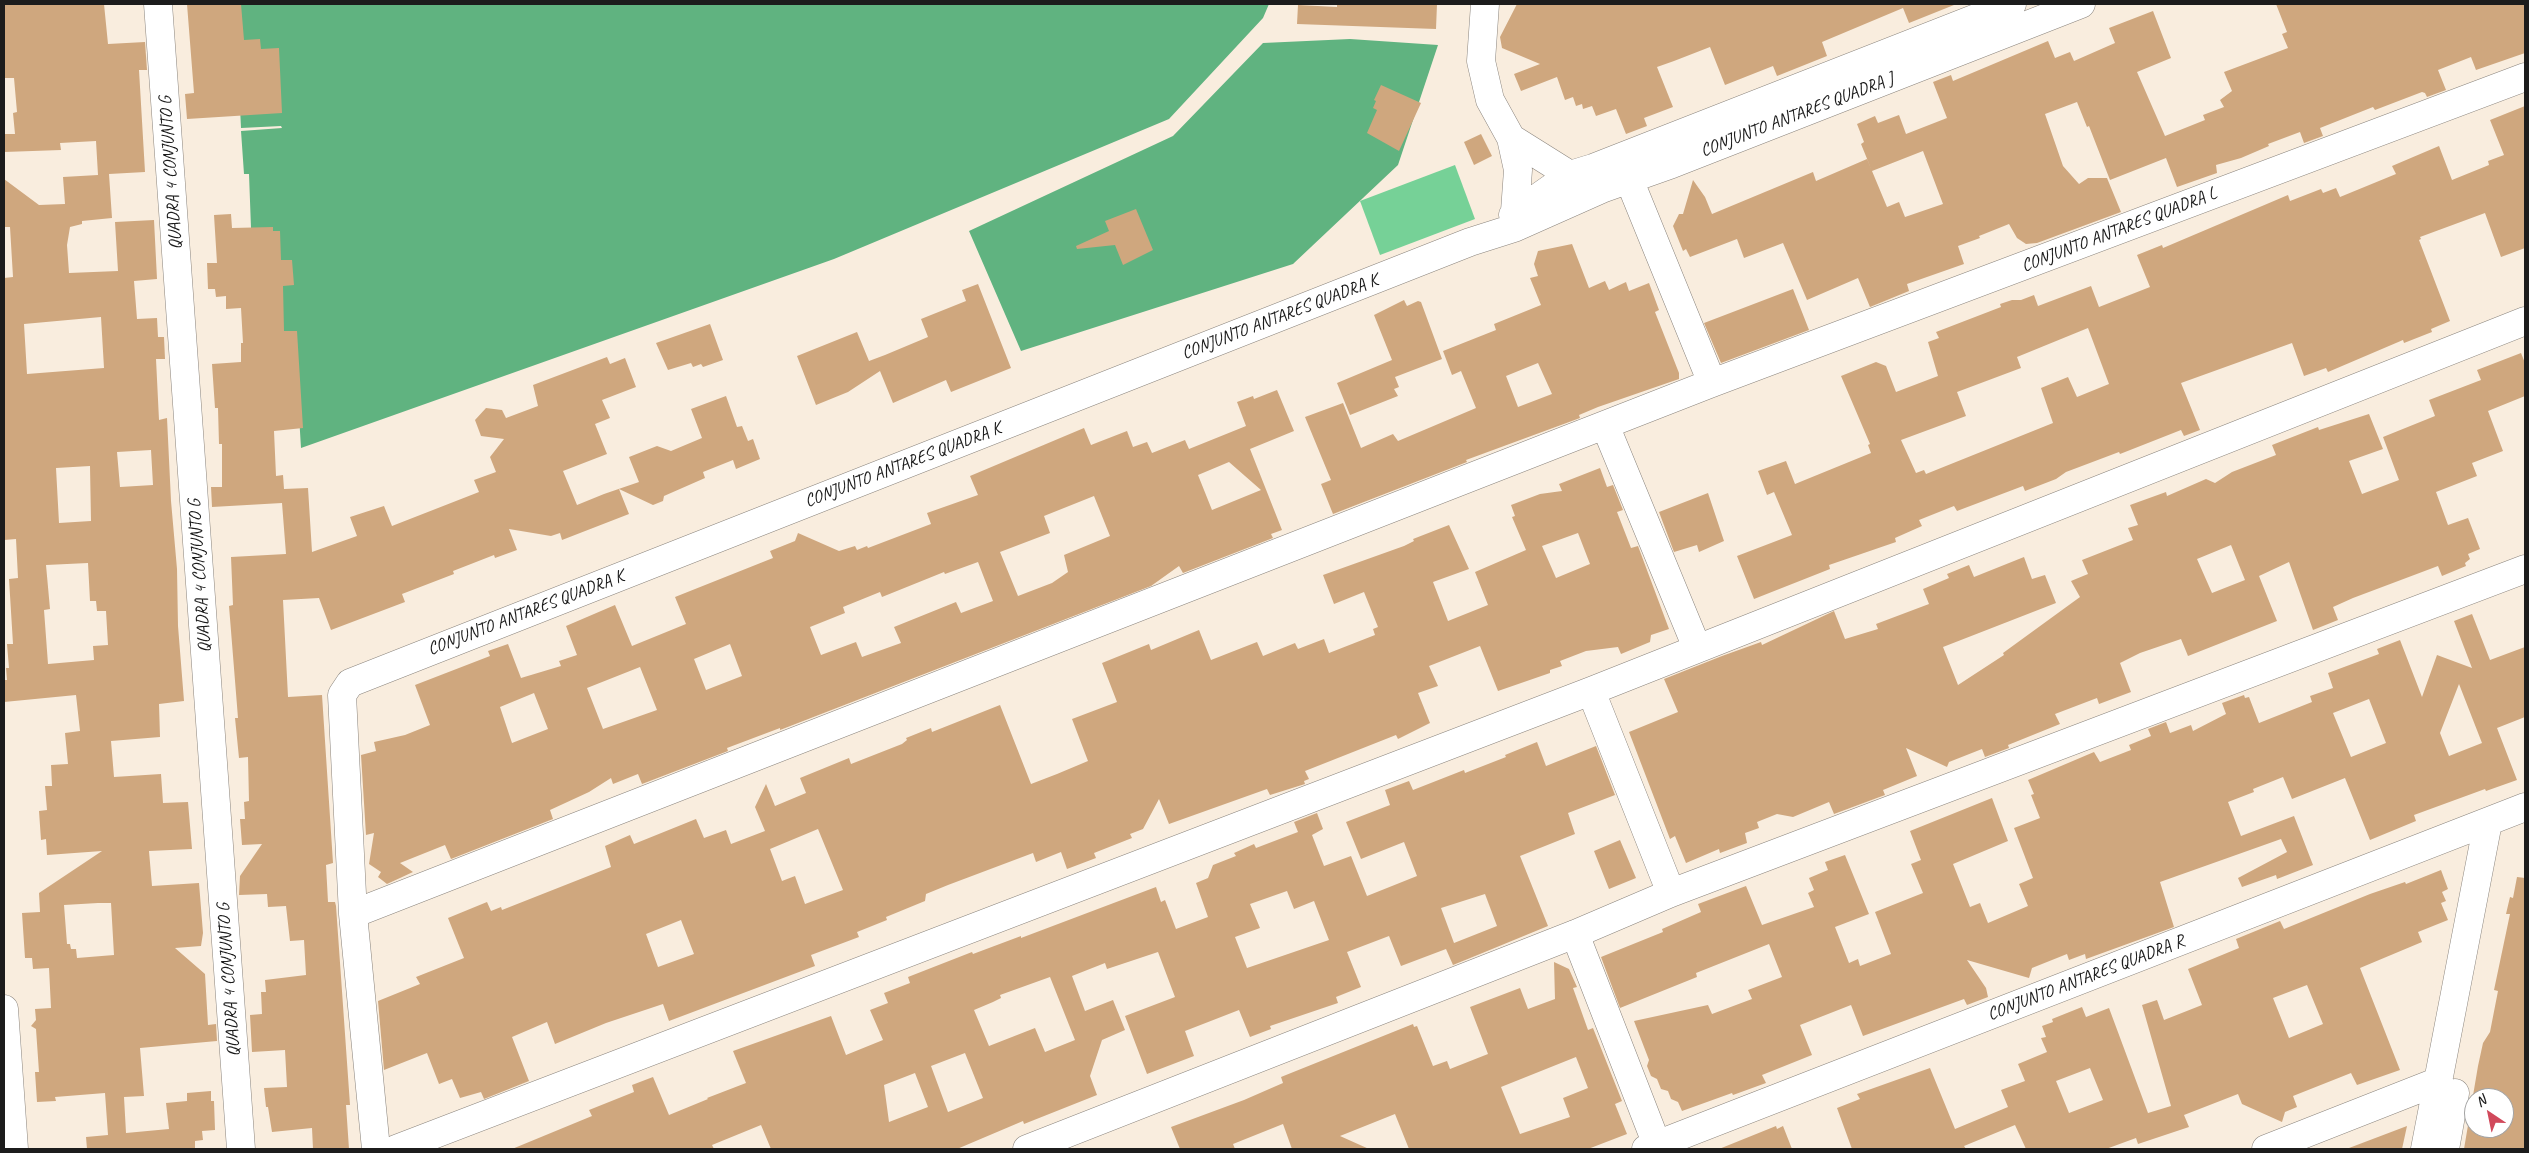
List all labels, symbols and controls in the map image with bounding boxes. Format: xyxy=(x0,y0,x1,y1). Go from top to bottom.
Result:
street label: CONJUNTO ANTARES QUADRA J xyxy=(1697,68,1897,162)
street label: QUADRA 4 CONJUNTO G xyxy=(155,96,187,250)
street label: CONJUNTO ANTARES QUADRA L xyxy=(2018,183,2220,277)
street label: CONJUNTO ANTARES QUADRA K xyxy=(1179,270,1381,364)
street label: CONJUNTO ANTARES QUADRA K xyxy=(802,418,1004,512)
street label: QUADRA 4 CONJUNTO G xyxy=(184,499,216,653)
street label: CONJUNTO ANTARES QUADRA K xyxy=(425,566,627,660)
street label: QUADRA 4 CONJUNTO G xyxy=(213,903,245,1057)
street label: CONJUNTO ANTARES QUADRA R xyxy=(1984,930,2188,1026)
north arrow xyxy=(2464,1088,2514,1138)
text: N xyxy=(2473,1092,2489,1110)

